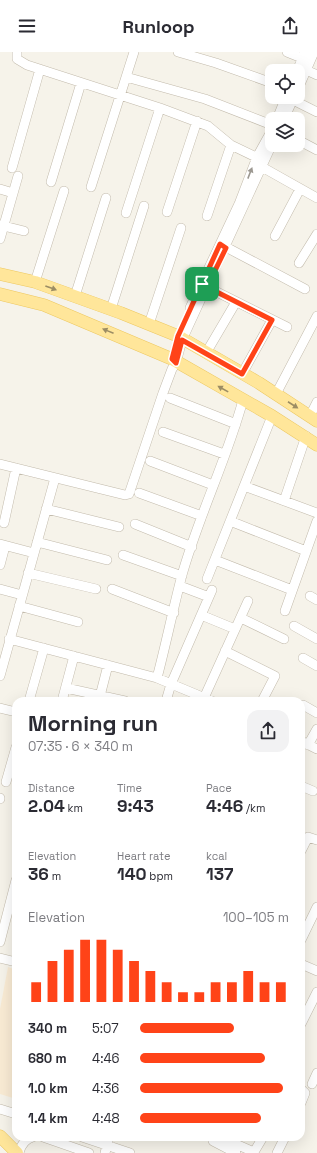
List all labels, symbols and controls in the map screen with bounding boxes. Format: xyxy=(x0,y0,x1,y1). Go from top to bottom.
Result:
icon: menu xyxy=(16,15,38,37)
text: Runloop xyxy=(123,15,194,38)
icon: share xyxy=(279,15,301,37)
map controls xyxy=(265,64,305,152)
button: locate xyxy=(265,64,305,104)
button: layers xyxy=(265,112,305,152)
one-way arrow xyxy=(248,166,254,178)
pin xyxy=(185,267,219,301)
icon: arrive xyxy=(191,273,213,295)
one-way arrow xyxy=(45,285,57,291)
one-way arrow xyxy=(101,327,113,333)
one-way arrow xyxy=(218,385,229,392)
one-way arrow xyxy=(288,401,298,409)
text: Morning run xyxy=(28,709,158,737)
button: share xyxy=(247,710,289,752)
text: 07:35 · 6 × 340 m xyxy=(28,738,133,755)
text: Distance xyxy=(28,781,75,795)
text: Time xyxy=(117,781,142,795)
text: Pace xyxy=(206,781,232,795)
text: 2.04 xyxy=(28,795,65,817)
text: 9:43 xyxy=(117,795,154,817)
text: 4:46 xyxy=(206,795,243,817)
text: km xyxy=(65,801,83,815)
text: /km xyxy=(243,801,265,815)
text: Elevation xyxy=(28,849,76,863)
text: Heart rate xyxy=(117,849,170,863)
text: kcal xyxy=(206,849,227,863)
text: 36 xyxy=(28,863,49,885)
text: 140 xyxy=(117,863,147,885)
text: 137 xyxy=(206,863,233,885)
text: m xyxy=(49,869,61,883)
text: bpm xyxy=(147,869,173,883)
text: Elevation xyxy=(28,909,85,926)
text: 100–105 m xyxy=(223,909,289,926)
text: 340 m xyxy=(28,1020,67,1037)
text: 5:07 xyxy=(92,1020,119,1037)
text: 680 m xyxy=(28,1050,67,1067)
text: 4:46 xyxy=(92,1050,120,1067)
text: 1.0 km xyxy=(28,1080,68,1097)
text: 4:36 xyxy=(92,1080,119,1097)
text: 1.4 km xyxy=(28,1110,68,1127)
text: 4:48 xyxy=(92,1110,120,1127)

